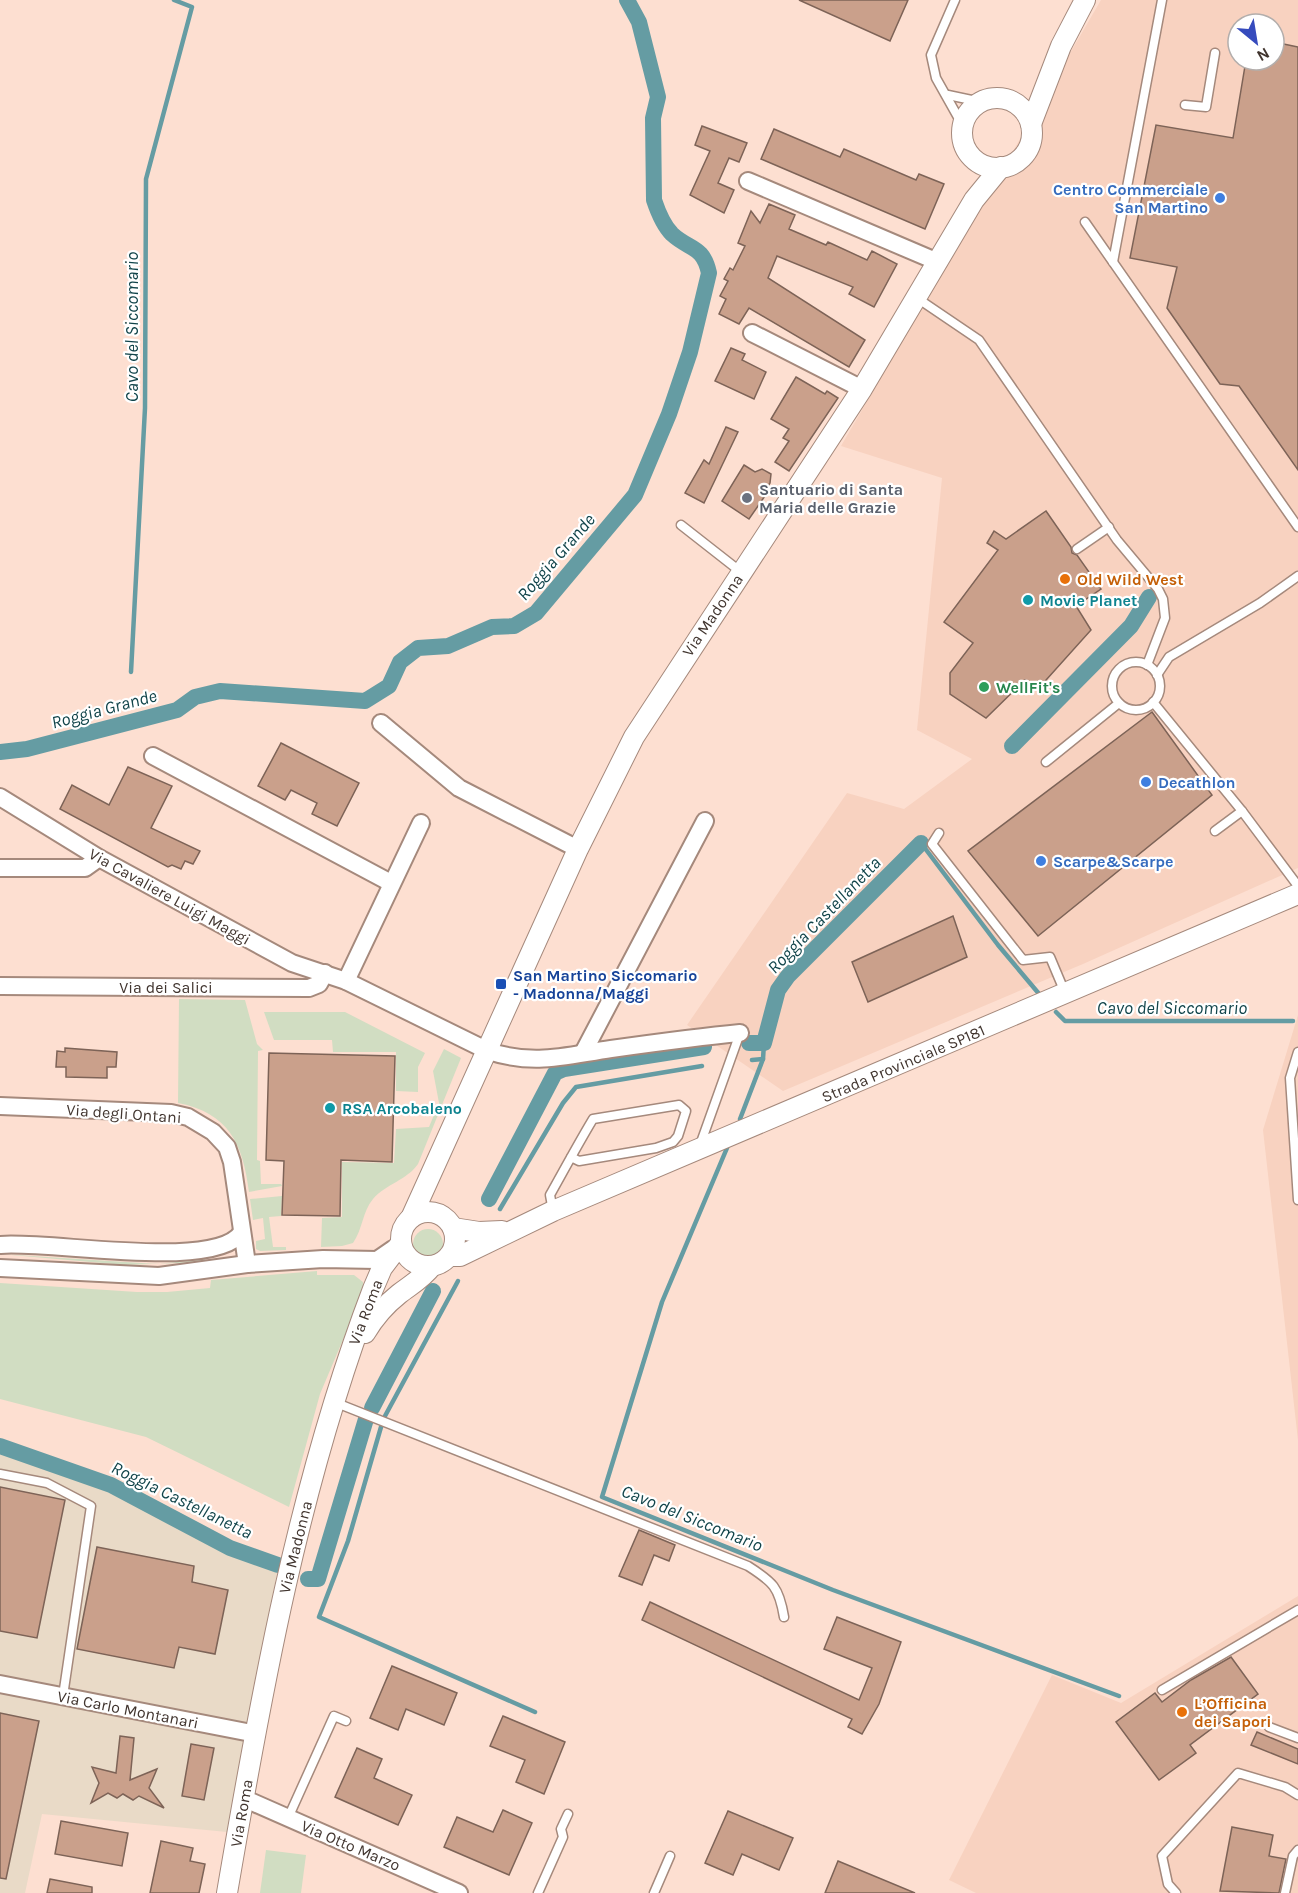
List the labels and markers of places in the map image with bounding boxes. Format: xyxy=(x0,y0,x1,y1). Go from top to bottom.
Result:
place label: Centro Commerciale San Martino xyxy=(1053,180,1208,217)
marker: Centro Commerciale San Martino xyxy=(1213,191,1227,205)
place label: Santuario di Santa Maria delle Grazie xyxy=(759,480,903,517)
marker: Santuario di Santa Maria delle Grazie xyxy=(740,491,754,505)
place label: Old Wild West xyxy=(1077,570,1184,589)
marker: Old Wild West xyxy=(1058,572,1072,586)
place label: Movie Planet xyxy=(1040,591,1137,610)
marker: Movie Planet xyxy=(1021,593,1035,607)
place label: WellFit's xyxy=(996,678,1060,697)
marker: WellFit's xyxy=(977,680,991,694)
place label: Decathlon xyxy=(1158,773,1235,792)
marker: Decathlon xyxy=(1139,775,1153,789)
place label: Scarpe&Scarpe xyxy=(1053,852,1174,871)
marker: Scarpe&Scarpe xyxy=(1034,854,1048,868)
place label: San Martino Siccomario - Madonna/Maggi xyxy=(513,966,697,1003)
marker: San Martino Siccomario - Madonna/Maggi xyxy=(494,977,508,991)
place label: RSA Arcobaleno xyxy=(342,1099,462,1118)
marker: RSA Arcobaleno xyxy=(323,1101,337,1115)
place label: L’Officina dei Sapori xyxy=(1194,1694,1272,1731)
marker: L’Officina dei Sapori xyxy=(1175,1705,1189,1719)

